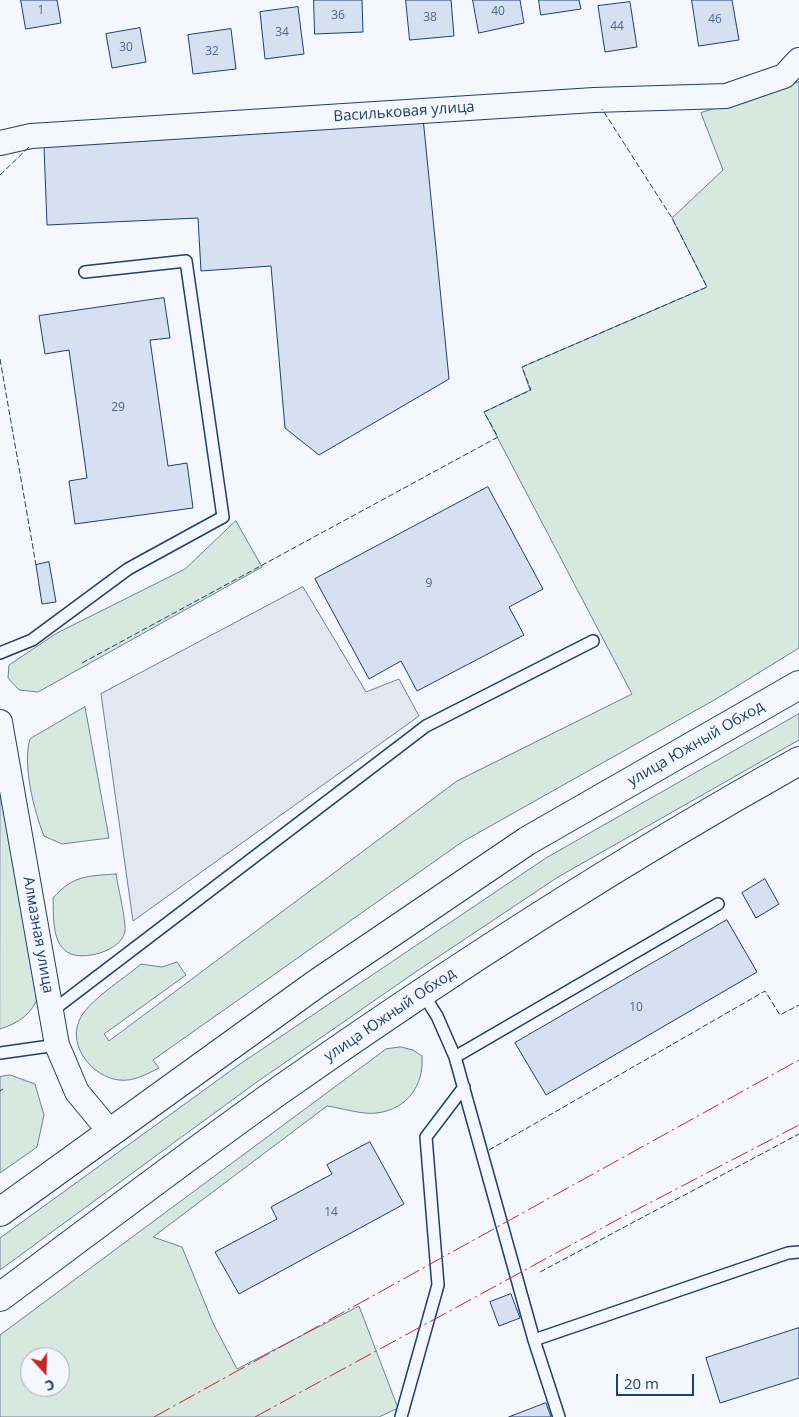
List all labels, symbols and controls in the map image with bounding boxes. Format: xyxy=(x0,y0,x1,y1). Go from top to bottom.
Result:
house number: 1 xyxy=(38,4,44,18)
house number: 40 xyxy=(491,5,505,19)
house number: 36 xyxy=(331,9,345,23)
house number: 38 xyxy=(423,11,437,25)
house number: 46 xyxy=(708,13,722,27)
house number: 44 xyxy=(610,20,624,34)
house number: 34 xyxy=(275,26,289,40)
house number: 30 xyxy=(119,41,133,55)
house number: 32 xyxy=(205,45,219,59)
street label: Васильковая улица xyxy=(333,98,475,126)
house number: 29 xyxy=(111,401,125,415)
house number: 9 xyxy=(426,577,432,591)
street label: улица Южный Обход xyxy=(625,698,767,790)
street label: Алмазная улица xyxy=(19,875,57,995)
street label: улица Южный Обход xyxy=(321,964,459,1066)
house number: 10 xyxy=(629,1001,643,1015)
house number: 14 xyxy=(324,1206,338,1220)
north arrow xyxy=(20,1347,70,1397)
scale bar xyxy=(619,1364,696,1396)
text: 20 m xyxy=(624,1373,659,1393)
text: С xyxy=(43,1375,57,1396)

